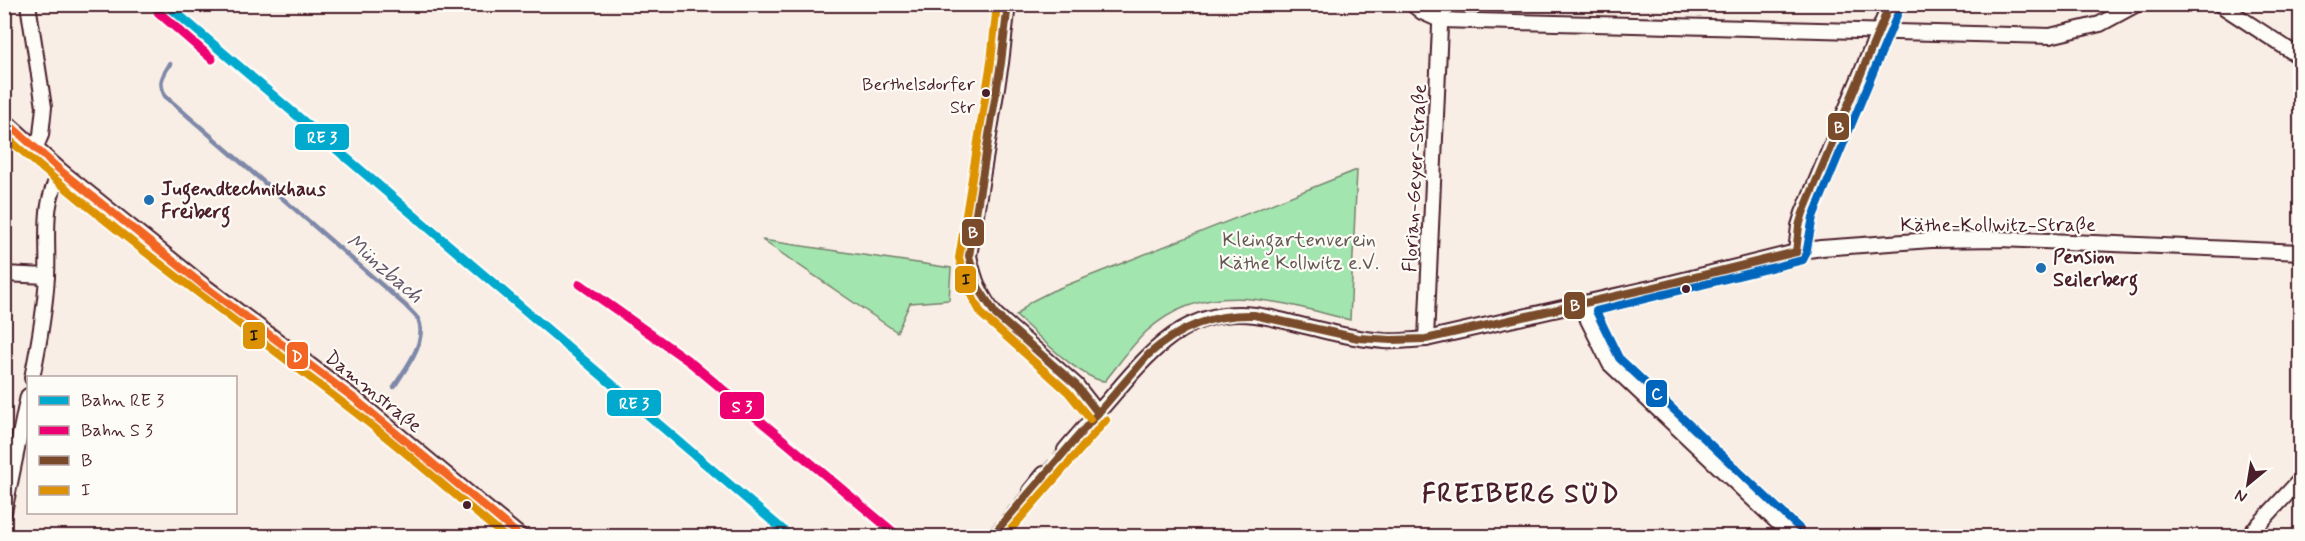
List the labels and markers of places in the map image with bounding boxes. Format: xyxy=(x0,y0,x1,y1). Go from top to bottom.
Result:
place label: Berthelsdorfer Str xyxy=(862,73,976,120)
marker: Berthelsdorfer Str xyxy=(980,87,992,99)
place label: Jugendtechnikhaus Freiberg xyxy=(161,176,326,228)
marker: Jugendtechnikhaus Freiberg xyxy=(142,193,156,207)
place label: Pension Seilerberg xyxy=(2053,244,2138,296)
marker: Pension Seilerberg xyxy=(2034,261,2048,275)
unlabelled marker xyxy=(1680,283,1692,295)
unlabelled marker xyxy=(461,499,473,511)

